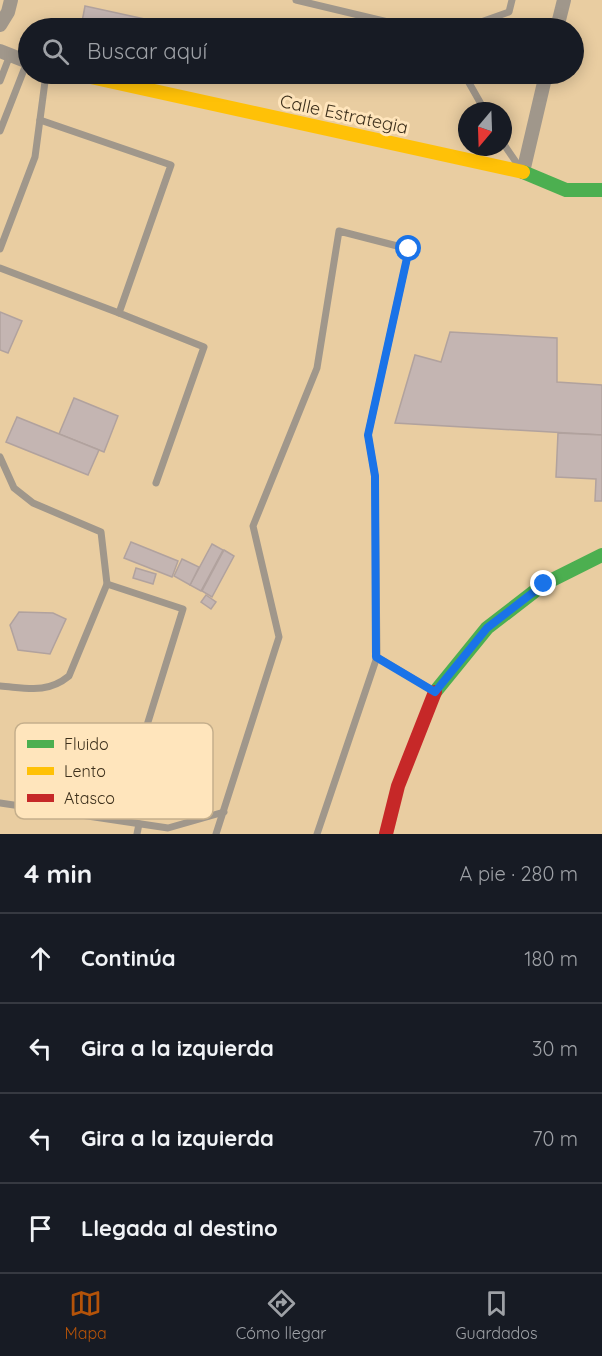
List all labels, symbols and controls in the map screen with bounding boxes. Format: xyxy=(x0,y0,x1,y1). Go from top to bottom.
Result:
search box xyxy=(18,18,584,84)
icon: search xyxy=(39,35,72,68)
text: Buscar aquí xyxy=(87,37,207,65)
street label: Calle Estrategia xyxy=(278,89,410,139)
north arrow xyxy=(458,102,512,156)
route start xyxy=(395,235,421,261)
route end xyxy=(530,570,556,596)
legend xyxy=(15,723,213,819)
text: Fluido xyxy=(64,734,109,754)
text: Lento xyxy=(64,761,106,781)
text: Atasco xyxy=(64,788,115,808)
text: 4 min xyxy=(24,857,92,890)
text: A pie · 280 m xyxy=(460,861,578,886)
icon: ahead xyxy=(24,942,57,975)
text: Continúa xyxy=(81,944,176,972)
text: 180 m xyxy=(524,946,578,971)
icon: left xyxy=(24,1032,57,1065)
text: Gira a la izquierda xyxy=(81,1034,274,1062)
text: 30 m xyxy=(532,1036,578,1061)
icon: left xyxy=(24,1122,57,1155)
text: Gira a la izquierda xyxy=(81,1124,274,1152)
text: 70 m xyxy=(532,1126,578,1151)
icon: arrive xyxy=(24,1212,57,1245)
text: Llegada al destino xyxy=(81,1214,278,1242)
tab: Mapa xyxy=(65,1287,107,1343)
tab: Cómo llegar xyxy=(236,1287,326,1343)
tab: Guardados xyxy=(455,1287,537,1343)

